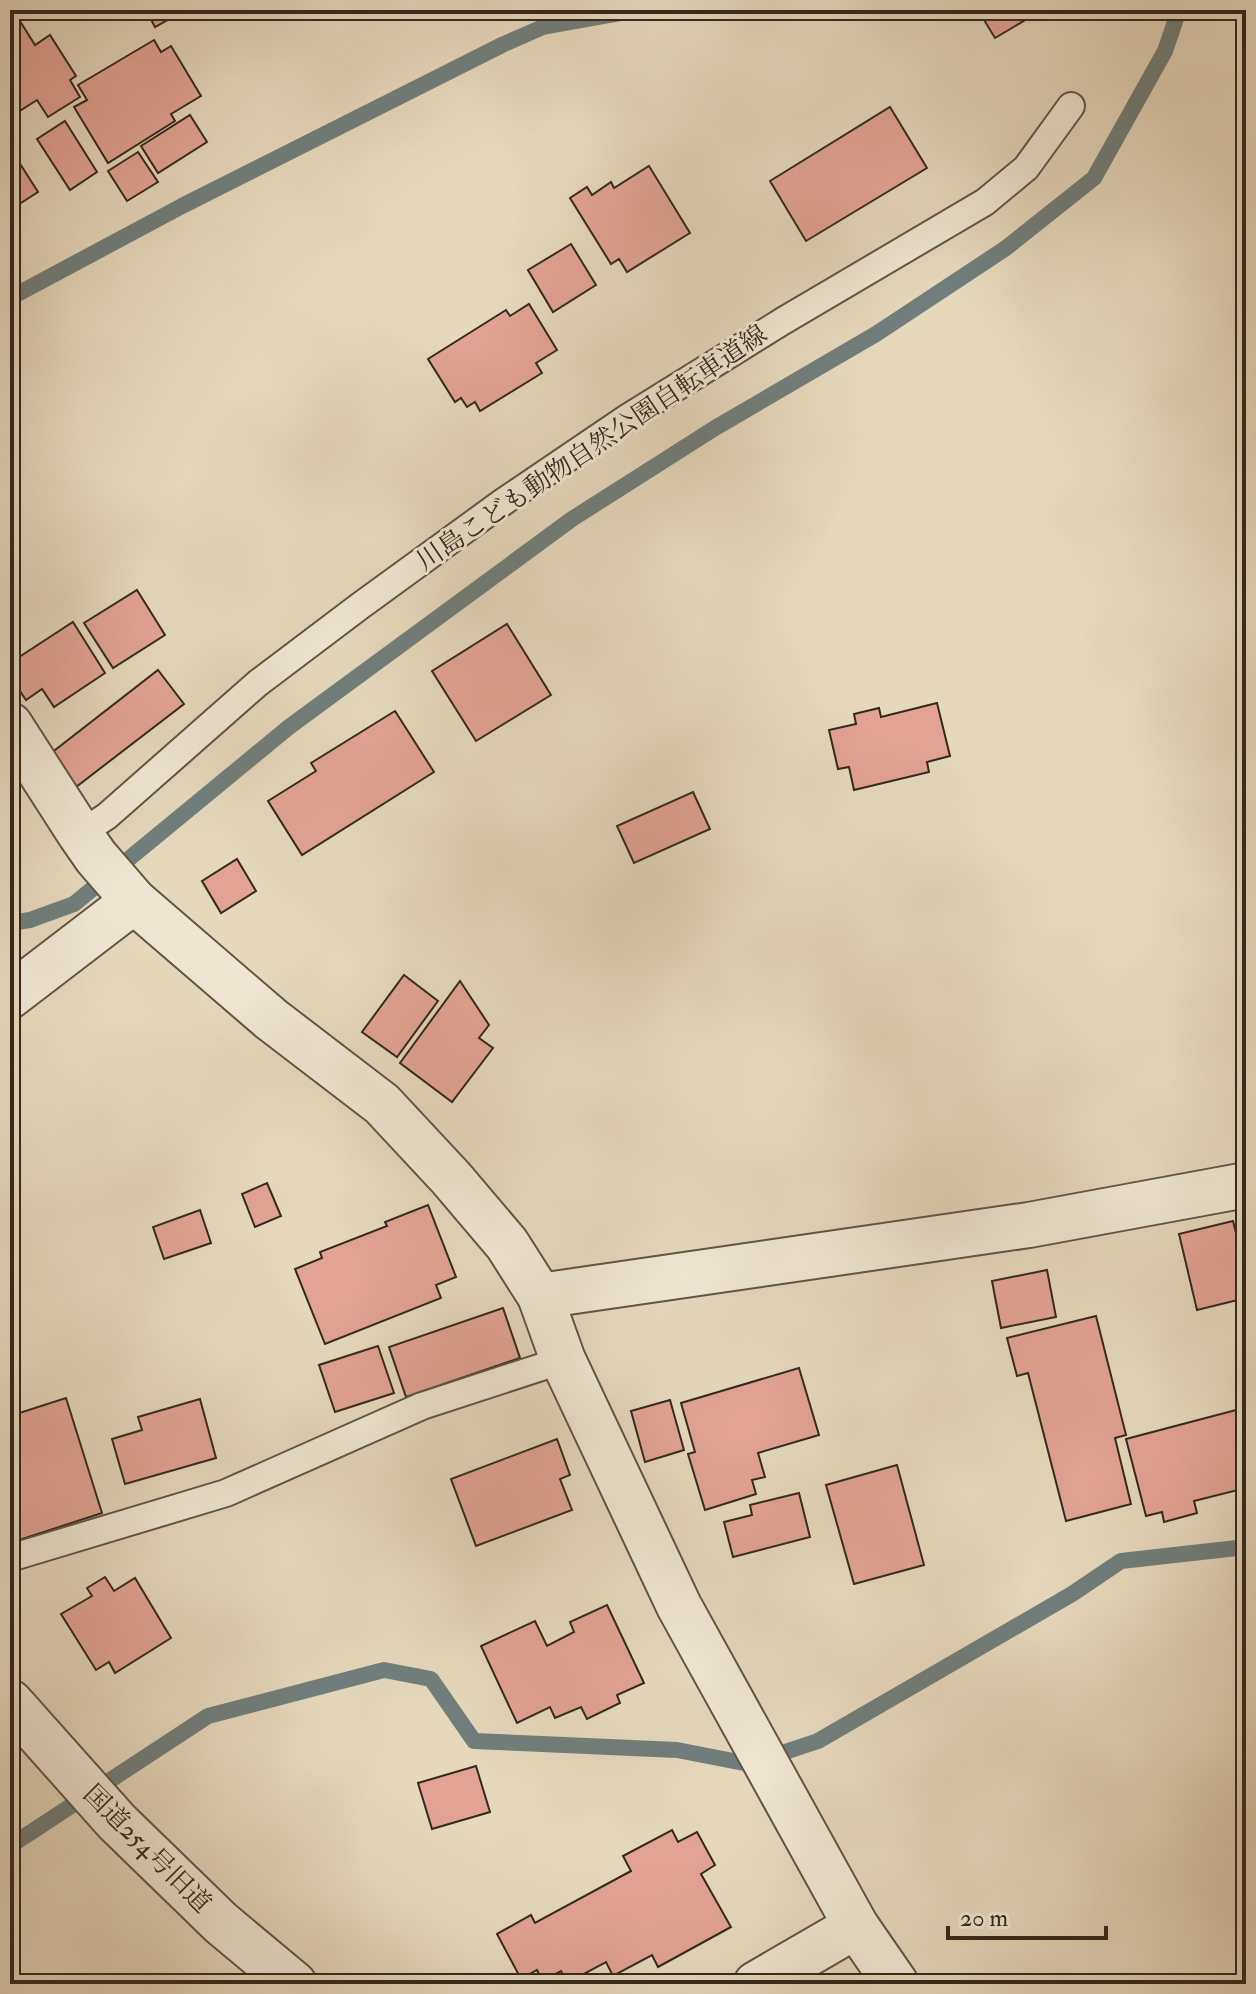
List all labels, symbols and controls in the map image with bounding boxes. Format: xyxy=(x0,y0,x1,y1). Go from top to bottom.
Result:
street label: 川島こども動物自然公園自転車道線 xyxy=(411,318,773,578)
street label: 国道254号旧道 xyxy=(76,1778,218,1920)
scale bar xyxy=(948,1890,1106,1940)
text: 20 m xyxy=(960,1903,1009,1934)

